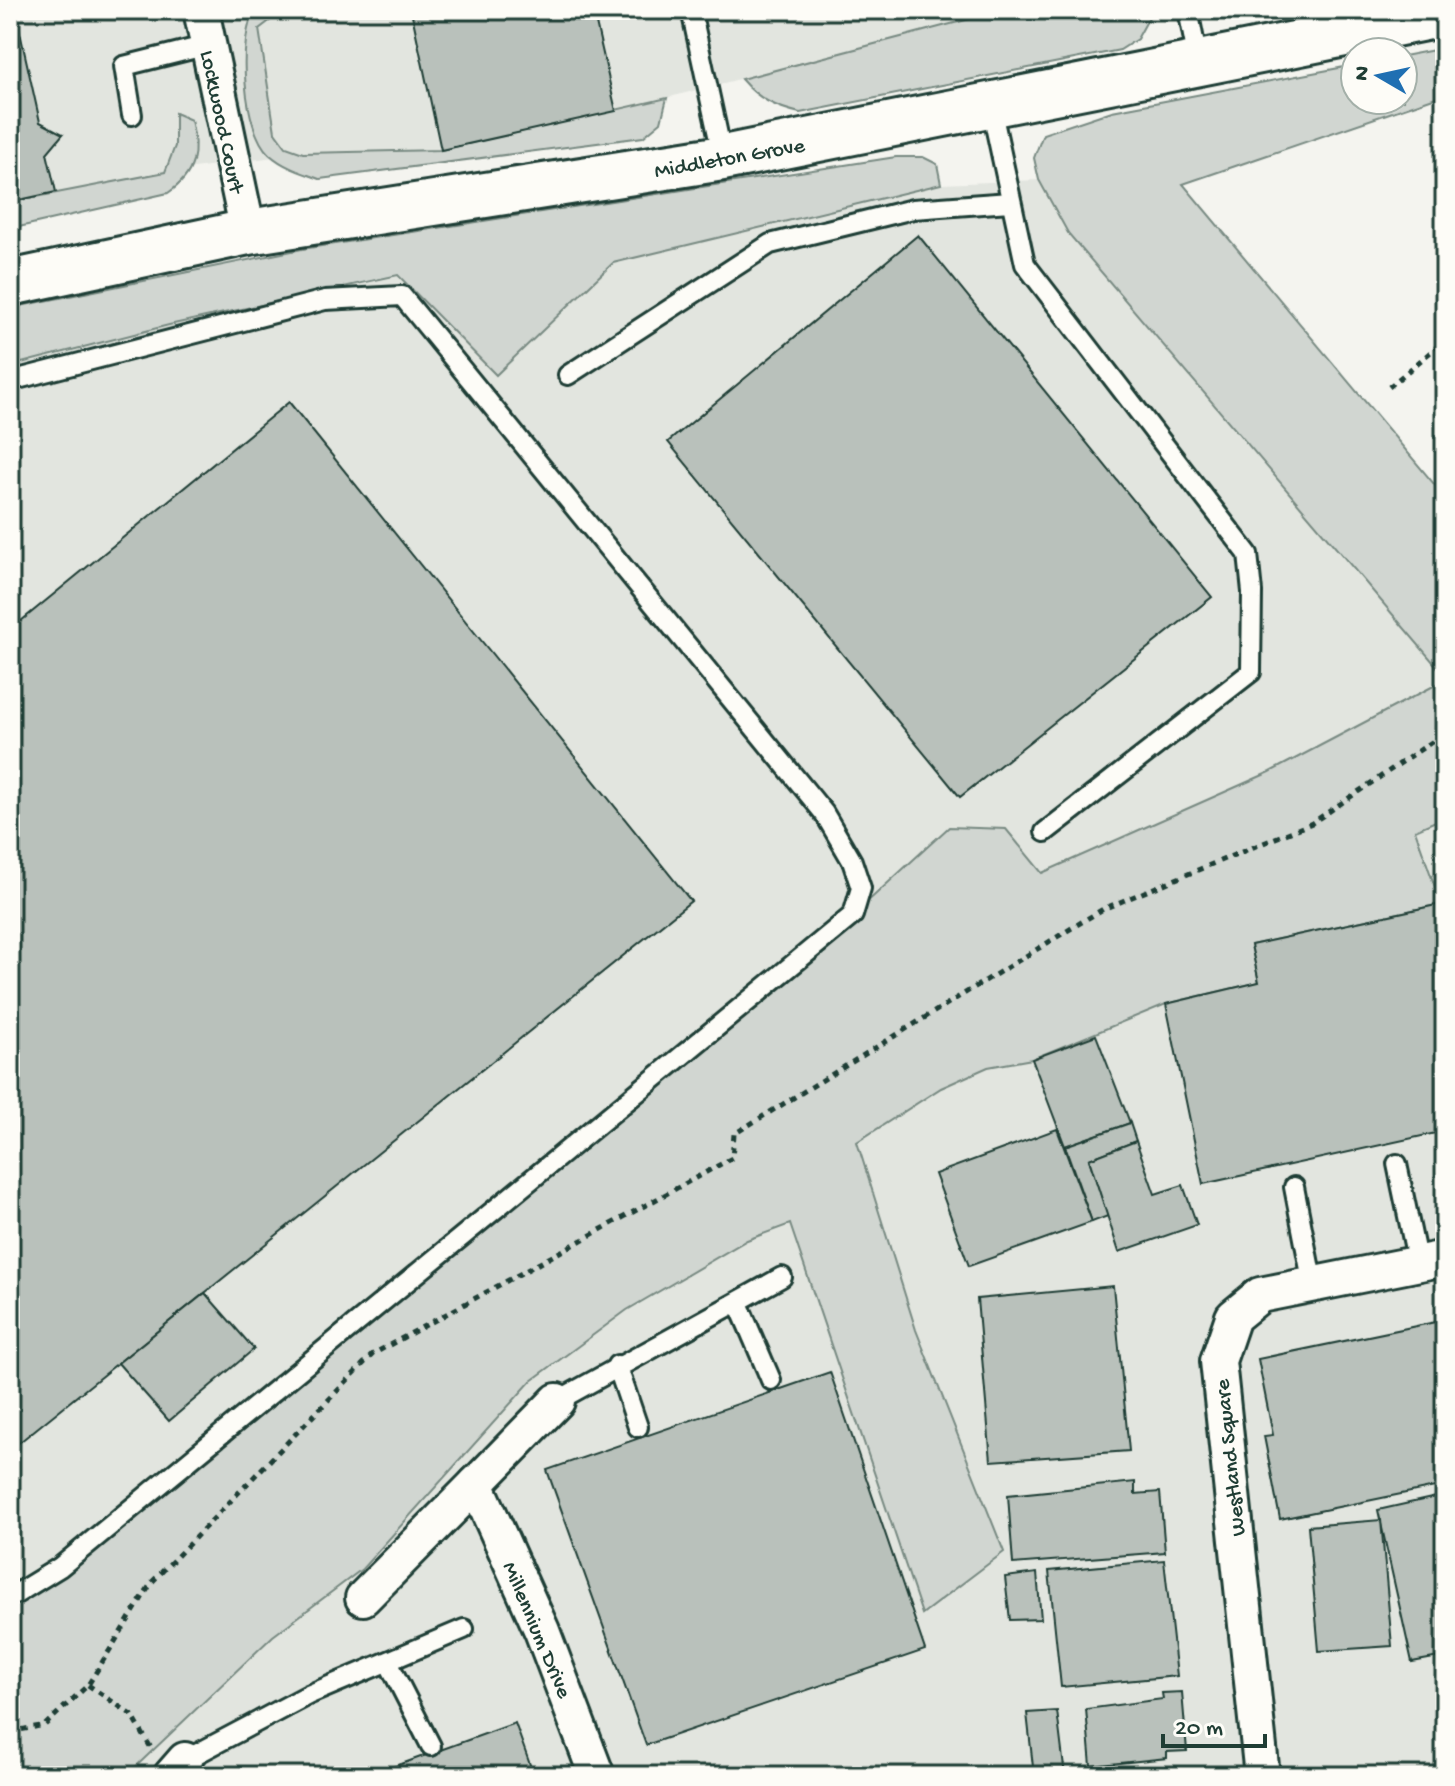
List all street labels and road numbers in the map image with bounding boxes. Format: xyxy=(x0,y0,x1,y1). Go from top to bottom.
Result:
street label: Lockwood Court xyxy=(192,48,248,198)
street label: Middleton Grove xyxy=(652,134,808,186)
street label: Westland Square xyxy=(1211,1377,1253,1537)
street label: Millennium Drive xyxy=(495,1558,576,1703)

